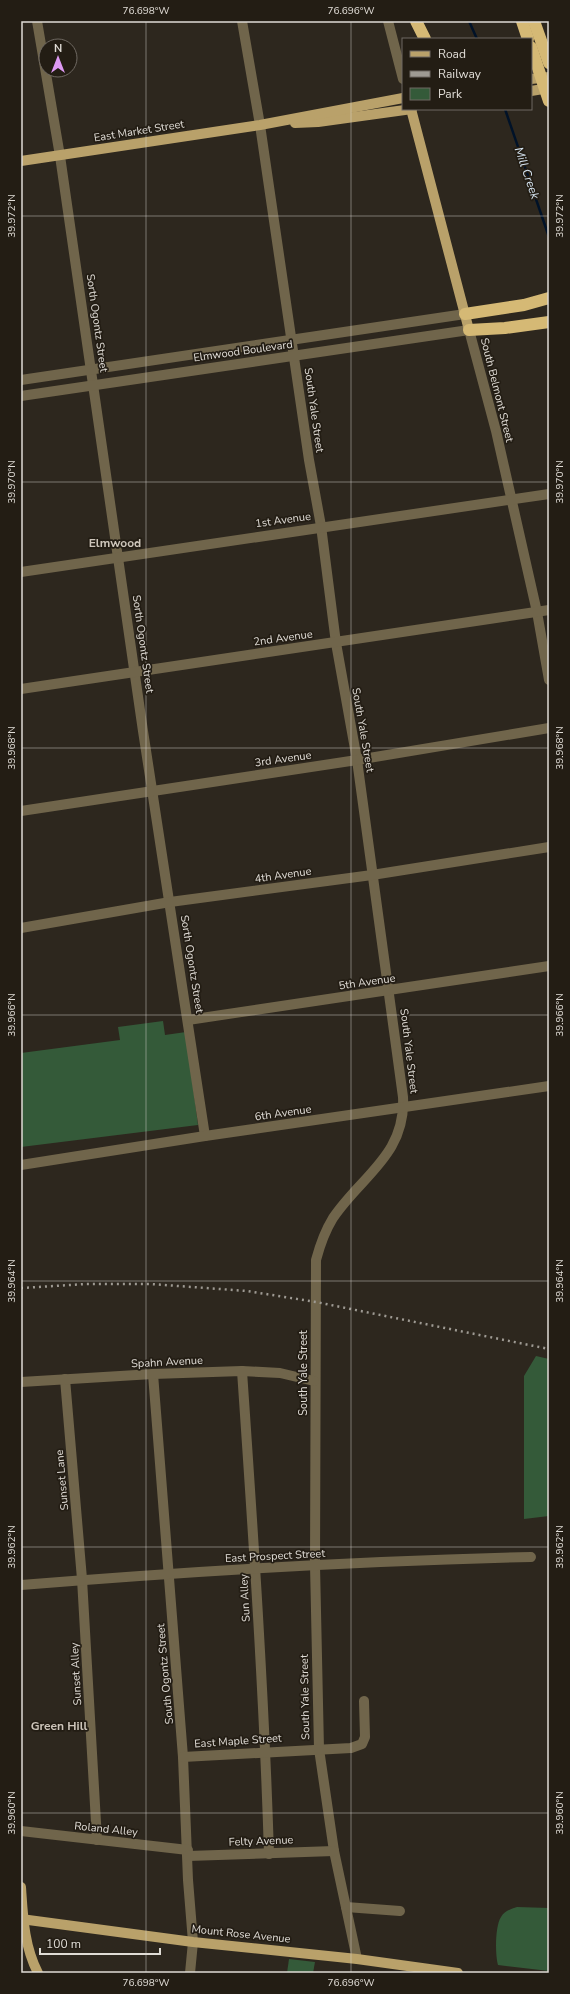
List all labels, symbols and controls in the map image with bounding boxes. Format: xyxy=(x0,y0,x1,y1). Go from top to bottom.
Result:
text: 76.698°W xyxy=(122,4,170,18)
text: 76.696°W xyxy=(327,4,375,18)
north arrow xyxy=(38,38,78,78)
legend xyxy=(402,38,532,110)
text: N xyxy=(54,41,62,56)
text: Road xyxy=(438,46,466,62)
text: Railway xyxy=(438,66,482,82)
text: Park xyxy=(438,86,463,102)
street label: East Market Street xyxy=(93,116,185,146)
water label: Mill Creek xyxy=(511,145,544,202)
text: 39.972°N xyxy=(5,194,19,238)
text: 39.972°N xyxy=(553,194,567,238)
street label: Sorth Ogontz Street xyxy=(83,273,111,373)
street label: South Belmont Street xyxy=(477,336,517,444)
street label: Elmwood Boulevard xyxy=(192,337,294,365)
street label: South Yale Street xyxy=(301,367,327,453)
text: 39.970°N xyxy=(5,460,19,504)
text: 39.970°N xyxy=(553,460,567,504)
street label: 1st Avenue xyxy=(254,509,312,531)
district label: Elmwood xyxy=(89,535,141,551)
street label: Sorth Ogontz Street xyxy=(129,594,157,694)
street label: 2nd Avenue xyxy=(252,626,314,650)
street label: South Yale Street xyxy=(348,687,378,774)
text: 39.968°N xyxy=(5,726,19,770)
text: 39.968°N xyxy=(553,726,567,770)
street label: 3rd Avenue xyxy=(254,748,312,770)
street label: 4th Avenue xyxy=(254,864,312,886)
street label: Sorth Ogontz Street xyxy=(177,914,207,1014)
street label: 5th Avenue xyxy=(338,971,396,993)
text: 39.966°N xyxy=(5,993,19,1037)
text: 39.966°N xyxy=(553,993,567,1037)
street label: South Yale Street xyxy=(396,1008,422,1094)
street label: 6th Avenue xyxy=(254,1102,312,1124)
text: 39.964°N xyxy=(5,1259,19,1303)
text: 39.964°N xyxy=(553,1259,567,1303)
street label: South Yale Street xyxy=(296,1330,311,1416)
street label: Spahn Avenue xyxy=(131,1353,203,1371)
street label: Sunset Lane xyxy=(52,1449,72,1511)
text: 39.962°N xyxy=(5,1525,19,1569)
text: 39.962°N xyxy=(553,1525,567,1569)
street label: East Prospect Street xyxy=(225,1546,326,1566)
street label: Sun Alley xyxy=(236,1573,254,1622)
street label: South Ogontz Street xyxy=(153,1623,177,1725)
street label: Sunset Alley xyxy=(67,1642,85,1706)
street label: South Yale Street xyxy=(297,1654,313,1740)
district label: Green Hill xyxy=(31,1718,88,1734)
street label: East Maple Street xyxy=(194,1730,282,1752)
text: 39.960°N xyxy=(5,1791,19,1835)
text: 39.960°N xyxy=(553,1791,567,1835)
street label: Roland Alley xyxy=(73,1818,139,1840)
street label: Felty Avenue xyxy=(228,1832,294,1850)
street label: Mount Rose Avenue xyxy=(191,1921,291,1947)
scale bar xyxy=(40,1930,160,1956)
text: 100 m xyxy=(46,1936,81,1952)
text: 76.698°W xyxy=(122,1976,170,1990)
text: 76.696°W xyxy=(327,1976,375,1990)

